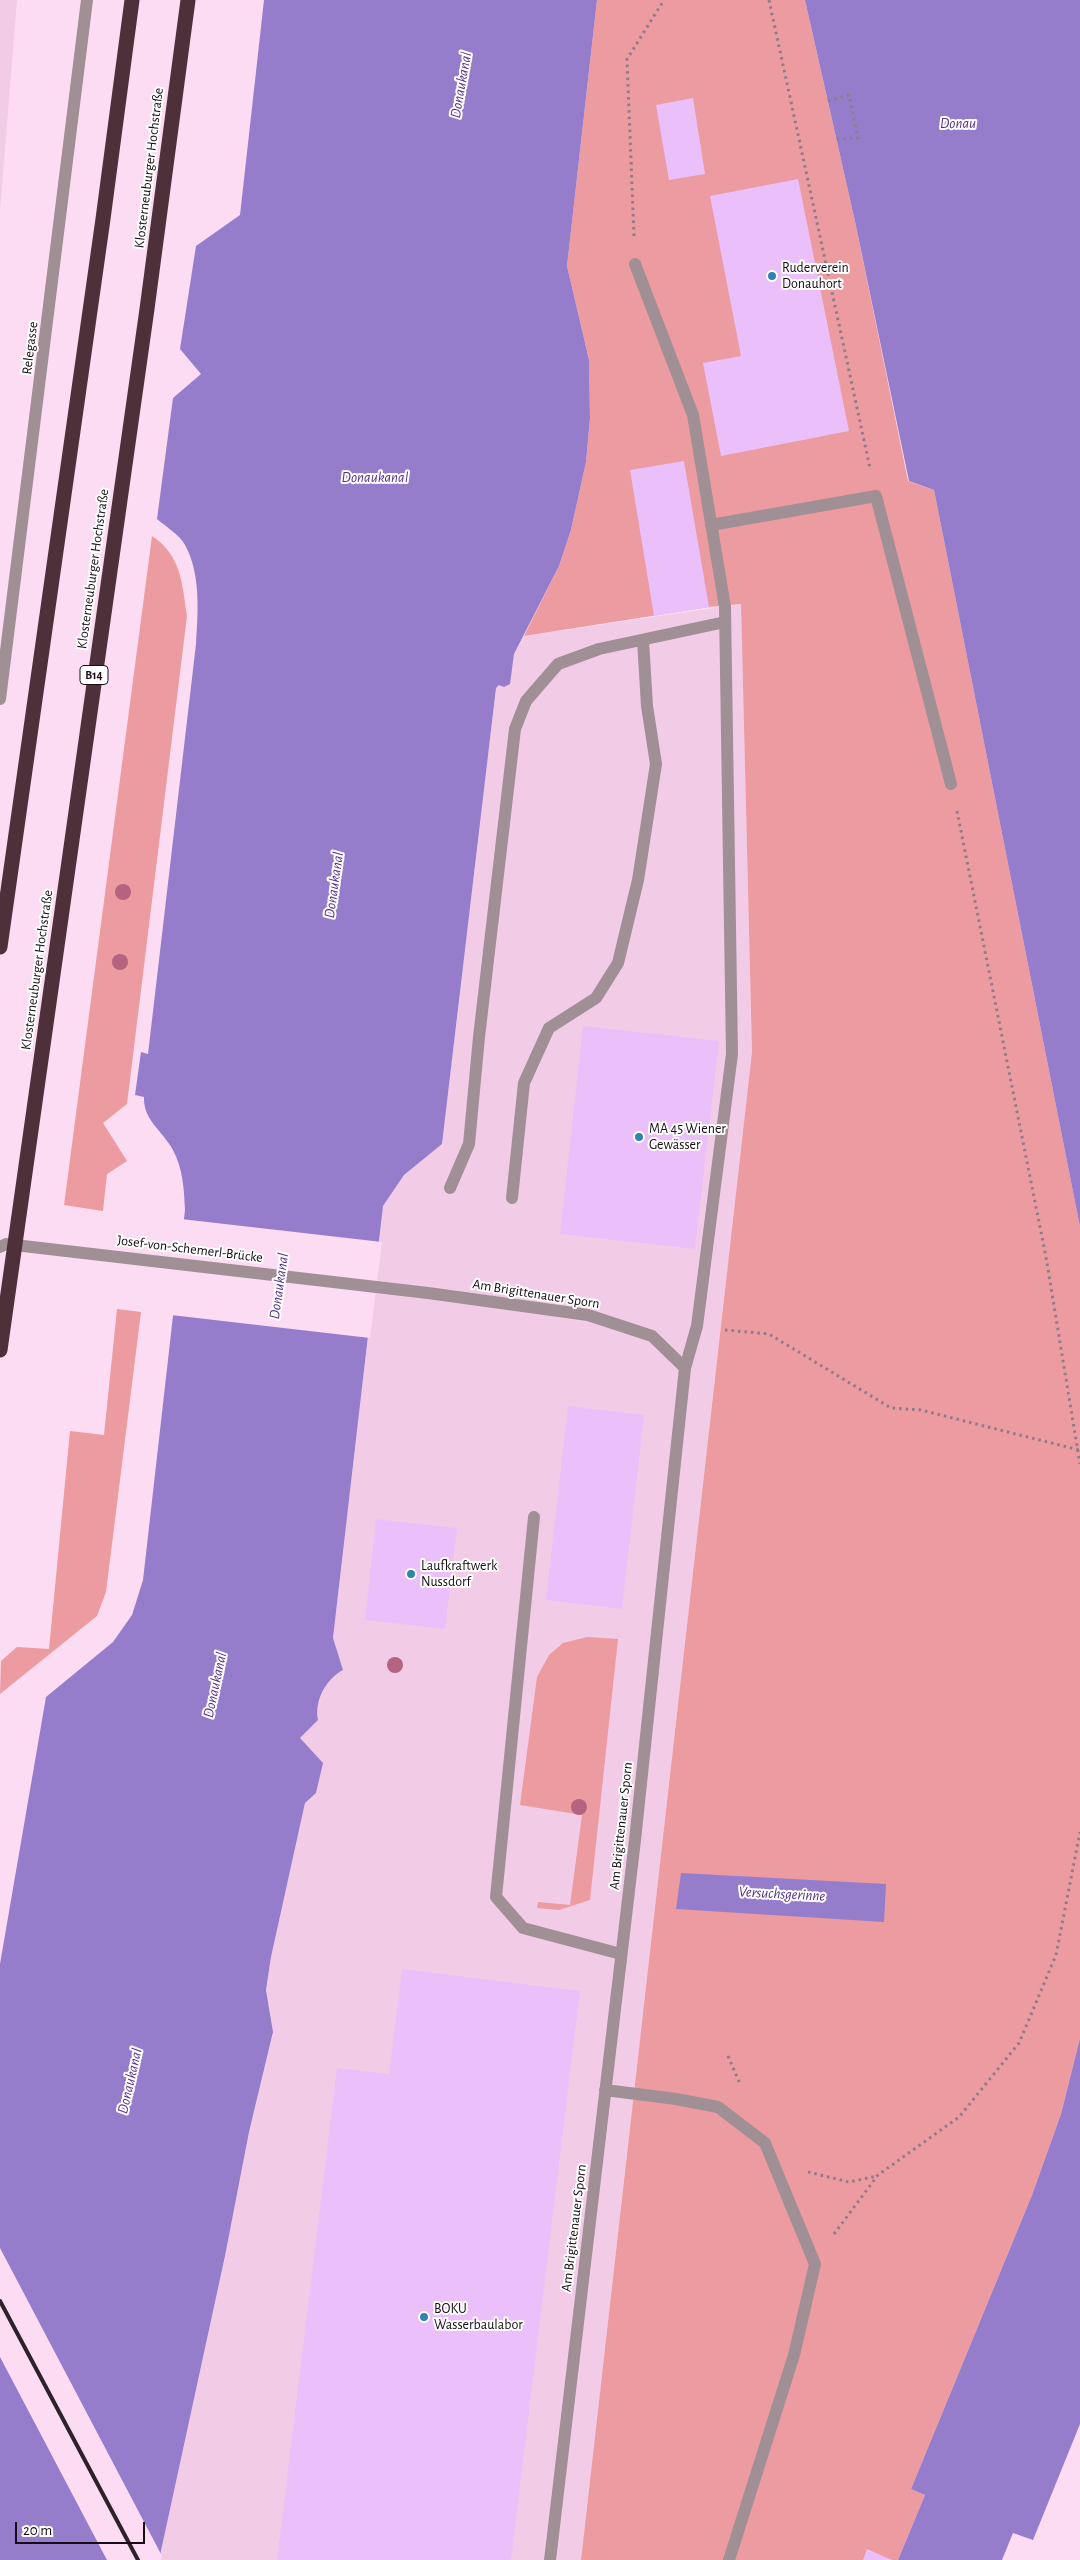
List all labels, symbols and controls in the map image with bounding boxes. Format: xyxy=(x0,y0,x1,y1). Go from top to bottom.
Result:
water label: Donaukanal xyxy=(446,51,476,119)
street label: Klosterneuburger Hochstraße xyxy=(131,87,167,249)
water label: Donau xyxy=(940,114,976,132)
place label: Ruderverein Donauhort xyxy=(782,260,849,292)
marker: Ruderverein Donauhort xyxy=(766,270,778,282)
street label: Relegasse xyxy=(18,320,42,376)
water label: Donaukanal xyxy=(342,468,408,486)
street label: Klosterneuburger Hochstraße xyxy=(73,488,113,650)
road number: B14 xyxy=(80,666,108,684)
water label: Donaukanal xyxy=(320,851,348,919)
street label: Klosterneuburger Hochstraße xyxy=(17,889,57,1051)
place label: MA 45 Wiener Gewässer xyxy=(649,1121,726,1154)
marker: MA 45 Wiener Gewässer xyxy=(633,1131,645,1143)
street label: Josef-von-Schemerl-Brücke xyxy=(116,1232,264,1266)
water label: Donaukanal xyxy=(265,1252,293,1320)
street label: Am Brigittenauer Sporn xyxy=(471,1276,601,1312)
place label: Laufkraftwerk Nussdorf xyxy=(421,1558,497,1590)
marker: Laufkraftwerk Nussdorf xyxy=(405,1568,417,1580)
water label: Donaukanal xyxy=(199,1650,231,1720)
street label: Am Brigittenauer Sporn xyxy=(606,1761,636,1891)
water label: Versuchsgerinne xyxy=(738,1883,826,1905)
water label: Donaukanal xyxy=(114,2046,146,2116)
street label: Am Brigittenauer Sporn xyxy=(558,2163,590,2293)
place label: BOKU Wasserbaulabor xyxy=(434,2301,523,2334)
marker: BOKU Wasserbaulabor xyxy=(418,2311,430,2323)
scale bar xyxy=(18,2512,148,2544)
text: 20 m xyxy=(23,2523,52,2538)

